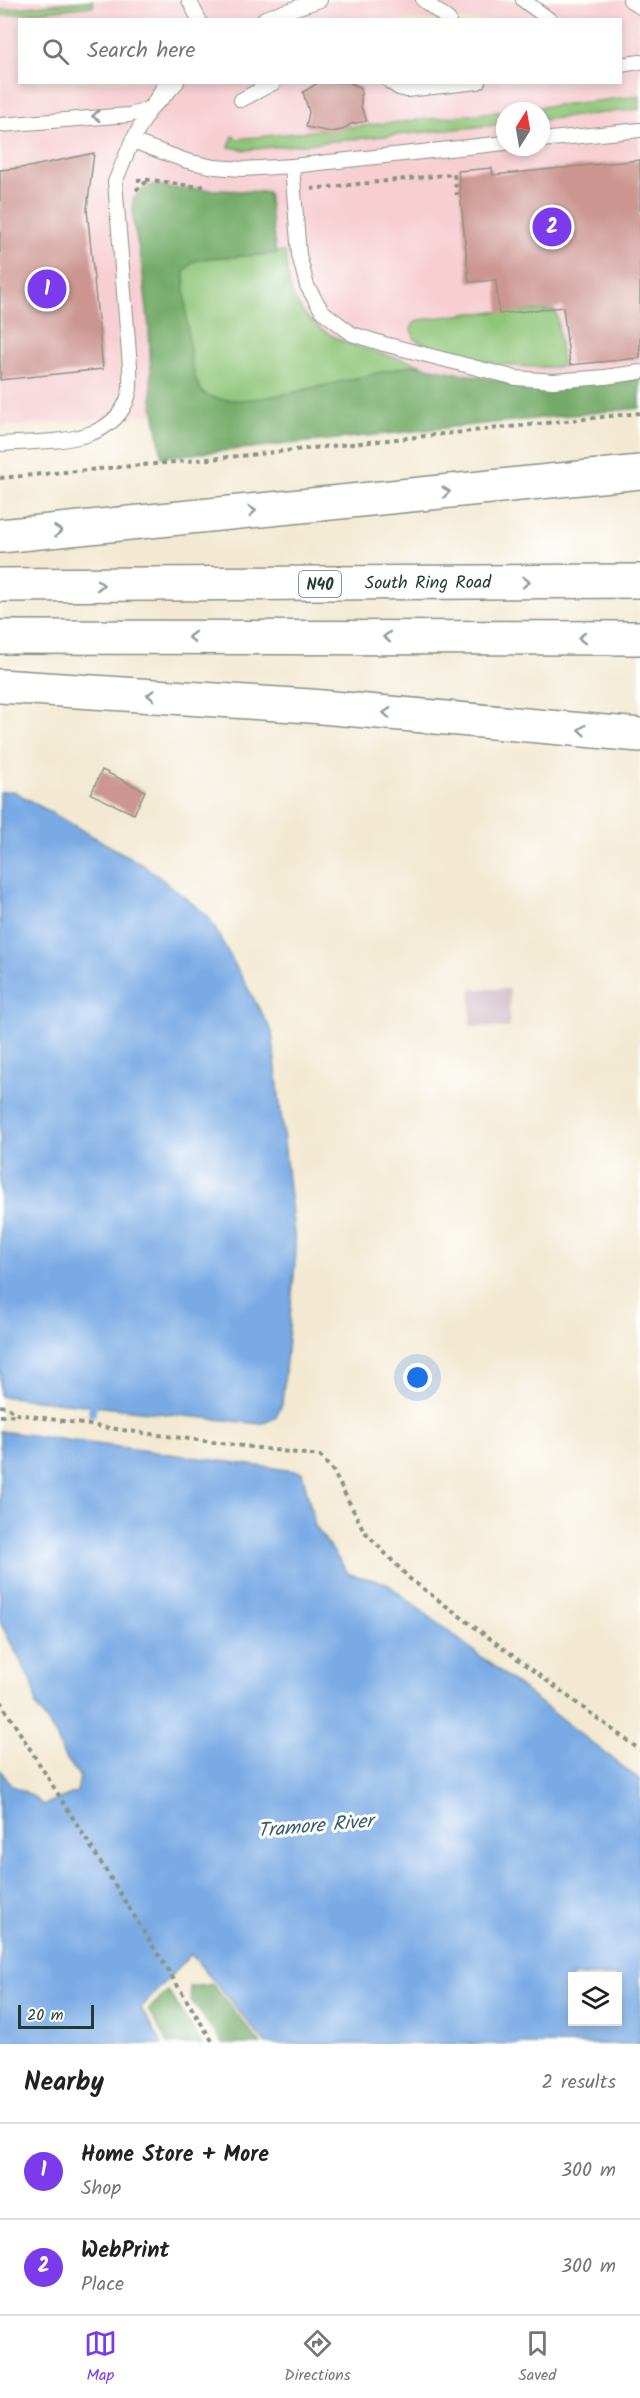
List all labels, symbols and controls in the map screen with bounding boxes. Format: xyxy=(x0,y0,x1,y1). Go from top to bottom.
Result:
search box xyxy=(18,18,622,84)
text: Search here xyxy=(87,34,195,69)
icon: search xyxy=(39,35,72,68)
north arrow xyxy=(496,102,550,156)
one-way arrow xyxy=(92,110,101,123)
pin: 2 xyxy=(532,204,572,250)
pin: 1 xyxy=(28,266,66,312)
one-way arrow xyxy=(442,486,451,499)
one-way arrow xyxy=(248,505,257,518)
one-way arrow xyxy=(54,525,63,538)
street label: South Ring Road xyxy=(365,569,492,599)
road number: N40 xyxy=(299,571,341,597)
one-way arrow xyxy=(522,576,531,588)
one-way arrow xyxy=(96,579,105,591)
one-way arrow xyxy=(187,631,196,643)
one-way arrow xyxy=(382,631,391,643)
one-way arrow xyxy=(577,632,586,644)
one-way arrow xyxy=(147,689,156,702)
one-way arrow xyxy=(383,707,392,720)
one-way arrow xyxy=(577,724,586,737)
your location xyxy=(403,1363,432,1392)
water label: Tramore River xyxy=(256,1806,379,1848)
map controls xyxy=(568,1972,622,2026)
button: layers xyxy=(568,1972,622,2026)
scale bar xyxy=(18,2002,94,2030)
text: 20 m xyxy=(27,2003,63,2028)
text: Nearby xyxy=(24,2062,104,2104)
text: 2 results xyxy=(541,2067,616,2099)
text: Home Store + More xyxy=(81,2138,269,2173)
text: 1 xyxy=(40,2155,47,2187)
text: 300 m xyxy=(561,2155,616,2187)
text: Shop xyxy=(81,2173,121,2205)
text: WebPrint xyxy=(81,2234,169,2269)
text: 2 xyxy=(38,2251,49,2283)
text: 300 m xyxy=(561,2251,616,2283)
text: Place xyxy=(81,2269,124,2301)
tab: Map xyxy=(84,2327,117,2388)
tab: Directions xyxy=(284,2327,351,2388)
tab: Saved xyxy=(518,2327,556,2388)

